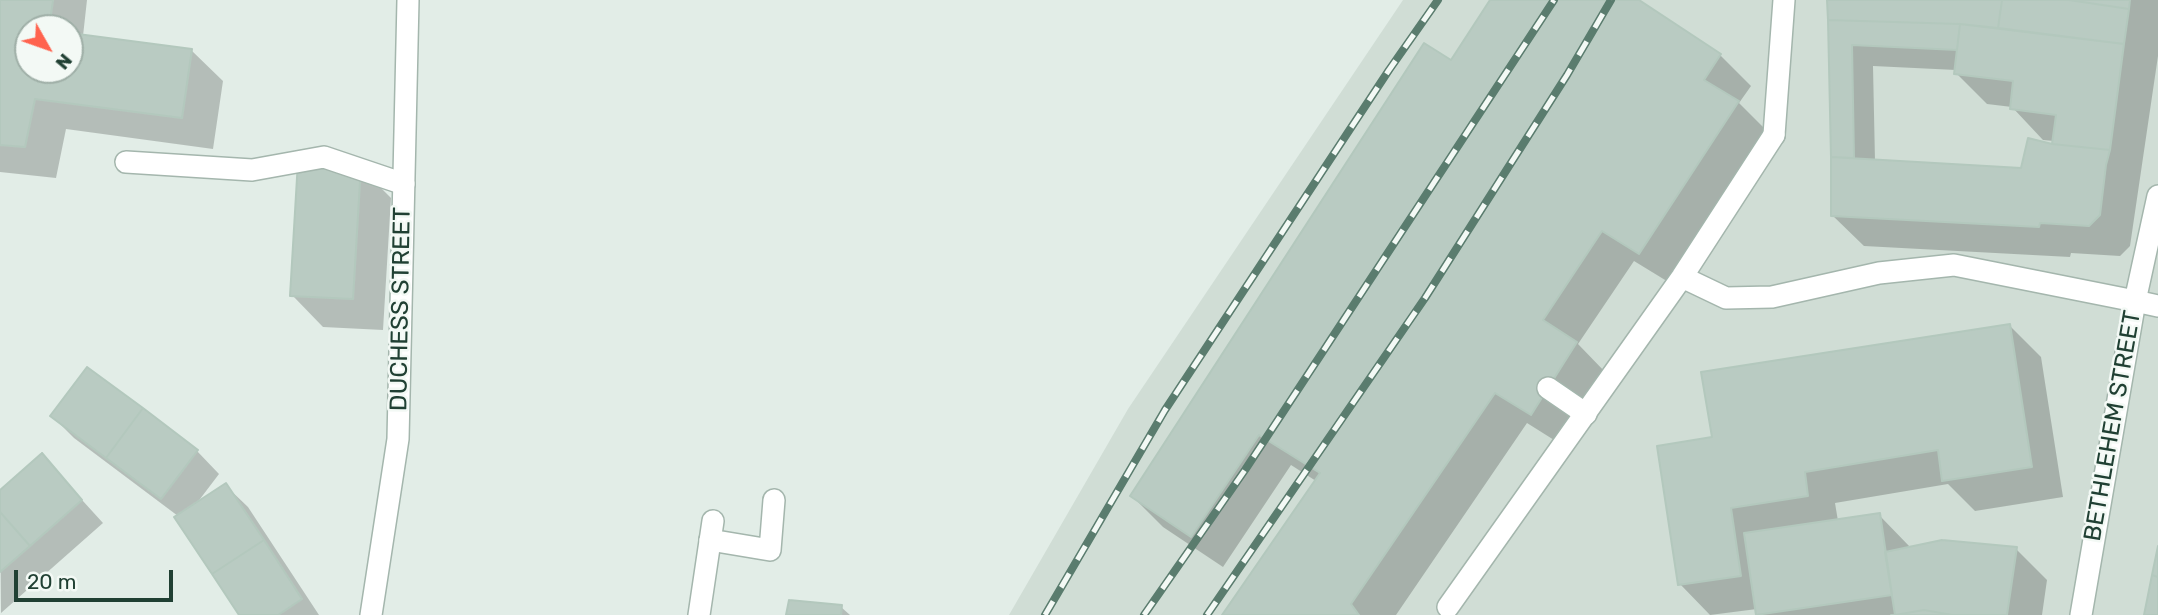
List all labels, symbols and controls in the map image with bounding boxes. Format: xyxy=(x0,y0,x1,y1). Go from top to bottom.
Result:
north arrow xyxy=(14,14,84,84)
text: N xyxy=(51,49,77,74)
street label: DUCHESS STREET xyxy=(385,207,417,411)
street label: BETHLEHEM STREET xyxy=(2079,308,2147,544)
scale bar xyxy=(18,556,177,600)
text: 20 m xyxy=(27,569,76,594)

